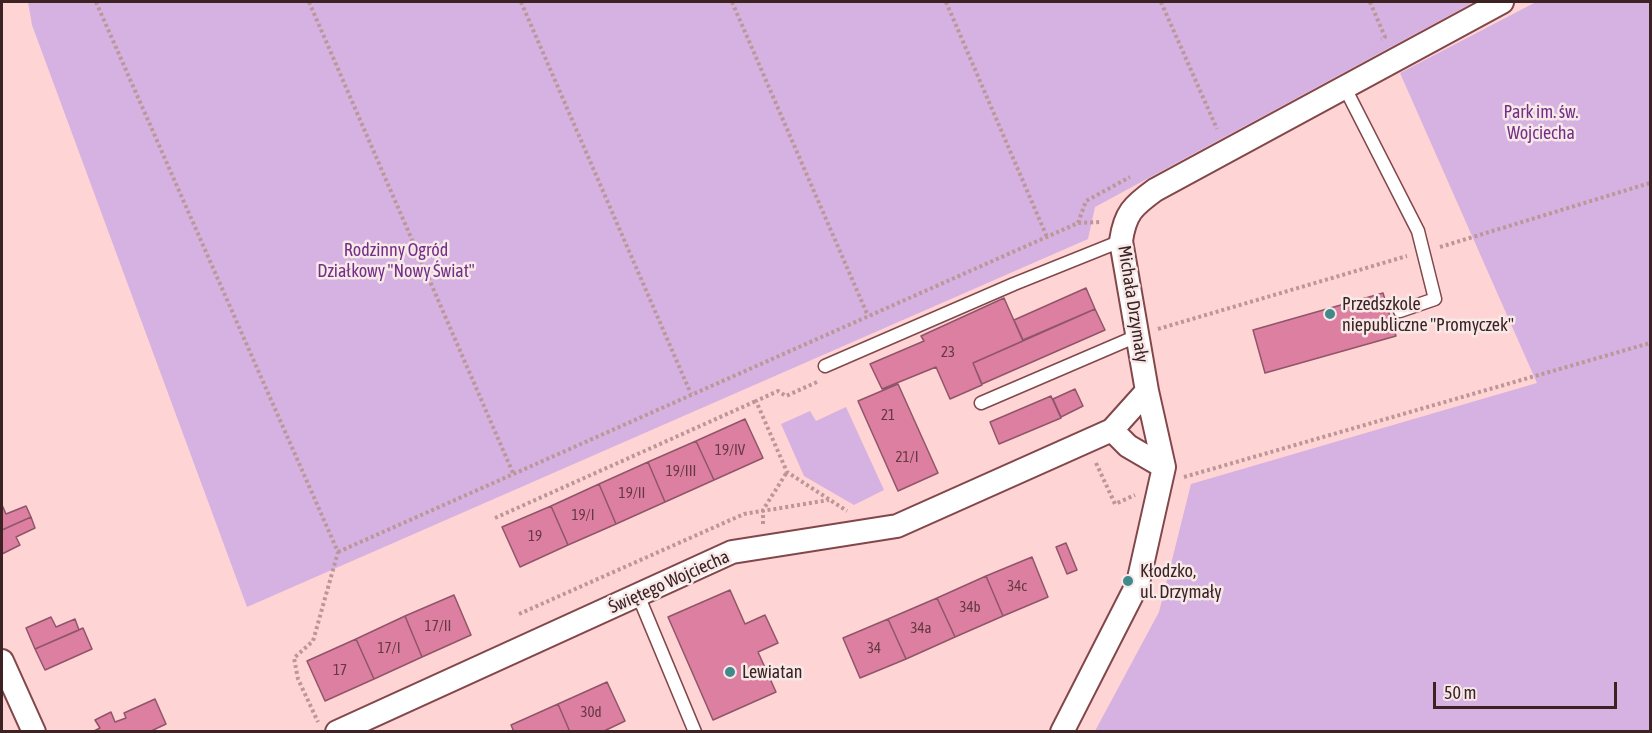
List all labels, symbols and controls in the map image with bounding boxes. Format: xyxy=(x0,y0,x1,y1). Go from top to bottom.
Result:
park label: Park im. św. Wojciecha xyxy=(1503,101,1579,144)
park label: Rodzinny Ogród Działkowy "Nowy Świat" xyxy=(317,239,475,282)
street label: Michała Drzymały xyxy=(1113,244,1153,364)
place label: Przedszkole niepubliczne "Promyczek" xyxy=(1342,293,1514,336)
marker: Przedszkole niepubliczne "Promyczek" xyxy=(1323,307,1337,321)
house number: 23 xyxy=(941,343,955,361)
house number: 21 xyxy=(881,406,895,424)
house number: 19/IV xyxy=(715,441,745,459)
house number: 21/I xyxy=(896,448,918,466)
house number: 19/III xyxy=(666,462,696,480)
house number: 19/II xyxy=(619,484,645,502)
house number: 19/I xyxy=(572,506,594,524)
house number: 19 xyxy=(528,527,542,545)
street label: Świętego Wojciecha xyxy=(605,546,733,618)
place label: Kłodzko, ul. Drzymały xyxy=(1140,560,1222,602)
marker: Kłodzko, ul. Drzymały xyxy=(1121,574,1135,588)
house number: 34c xyxy=(1007,577,1027,595)
house number: 34b xyxy=(959,598,981,616)
house number: 17/II xyxy=(425,617,451,635)
house number: 34a xyxy=(910,619,932,637)
house number: 17/I xyxy=(378,639,400,657)
house number: 34 xyxy=(867,639,881,657)
house number: 17 xyxy=(333,661,347,679)
place label: Lewiatan xyxy=(742,661,802,683)
marker: Lewiatan xyxy=(723,665,737,679)
scale bar xyxy=(1436,670,1620,708)
text: 50 m xyxy=(1444,682,1476,703)
house number: 30d xyxy=(580,703,602,721)

